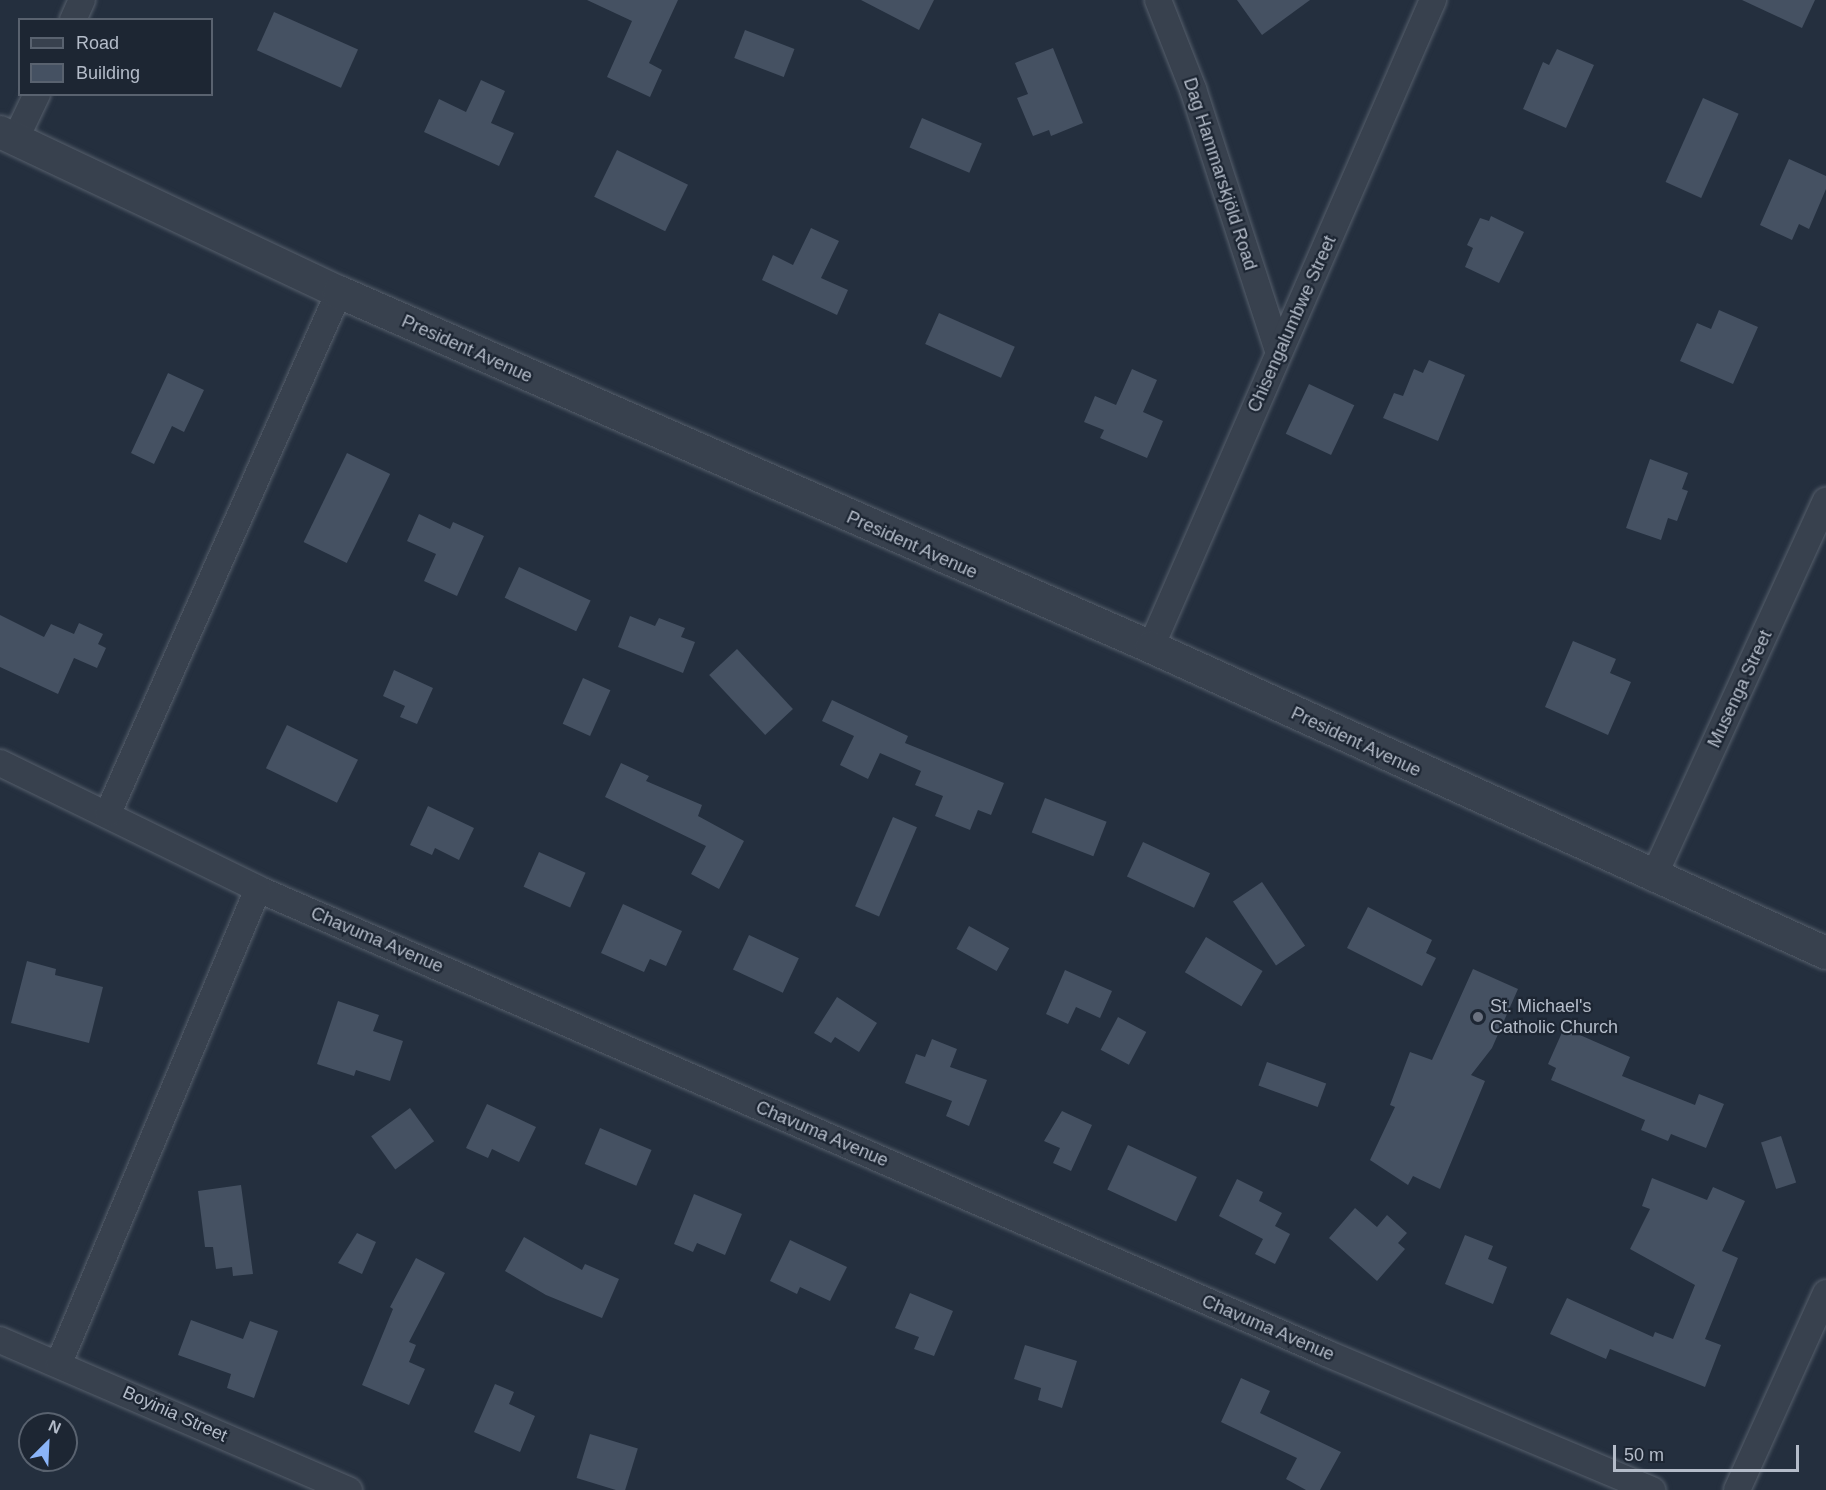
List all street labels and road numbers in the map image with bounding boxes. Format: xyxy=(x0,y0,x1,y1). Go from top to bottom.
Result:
street label: Dag Hammarskjöld Road xyxy=(1179,75,1261,273)
street label: Chisengalumbwe Street xyxy=(1243,232,1341,416)
street label: President Avenue xyxy=(398,310,536,388)
street label: President Avenue xyxy=(843,506,981,584)
street label: Musenga Street xyxy=(1703,627,1777,751)
street label: President Avenue xyxy=(1287,702,1425,782)
street label: Chavuma Avenue xyxy=(307,902,447,978)
street label: Chavuma Avenue xyxy=(752,1096,892,1172)
street label: Chavuma Avenue xyxy=(1198,1290,1338,1366)
street label: Boyinia Street xyxy=(119,1381,231,1447)

